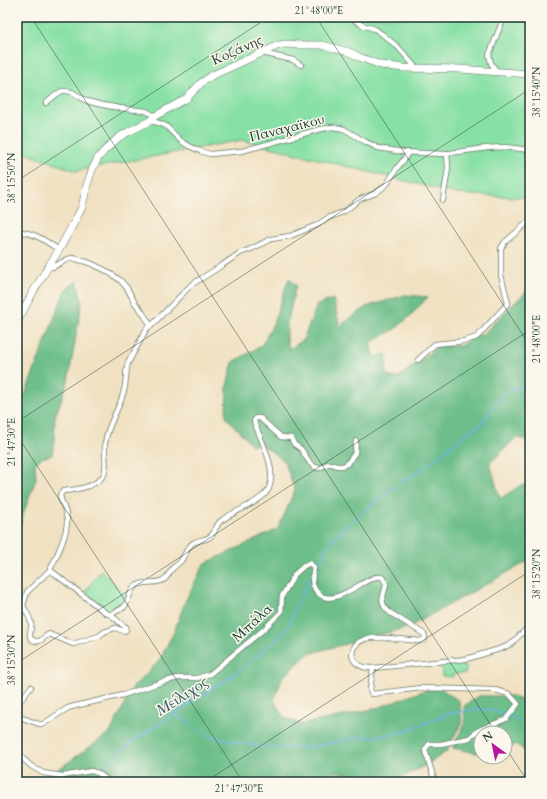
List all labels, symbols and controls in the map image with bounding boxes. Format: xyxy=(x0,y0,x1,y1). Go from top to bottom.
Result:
text: 21°48'00"E xyxy=(295,4,343,18)
street label: Κοζάνης xyxy=(208,30,266,70)
text: 38°15'40"N xyxy=(530,66,544,117)
street label: Παναχαϊκου xyxy=(247,109,327,147)
text: 38°15'50"N xyxy=(5,152,19,203)
text: 21°48'00"E xyxy=(530,315,544,363)
text: 21°47'30"E xyxy=(5,418,19,466)
text: 38°15'20"N xyxy=(530,548,544,599)
street label: Μπάλα xyxy=(228,599,276,646)
text: 38°15'30"N xyxy=(5,634,19,685)
water label: Μείλιχος xyxy=(152,671,213,720)
north arrow xyxy=(473,725,513,765)
text: N xyxy=(480,728,496,746)
text: 21°47'30"E xyxy=(215,782,263,796)

